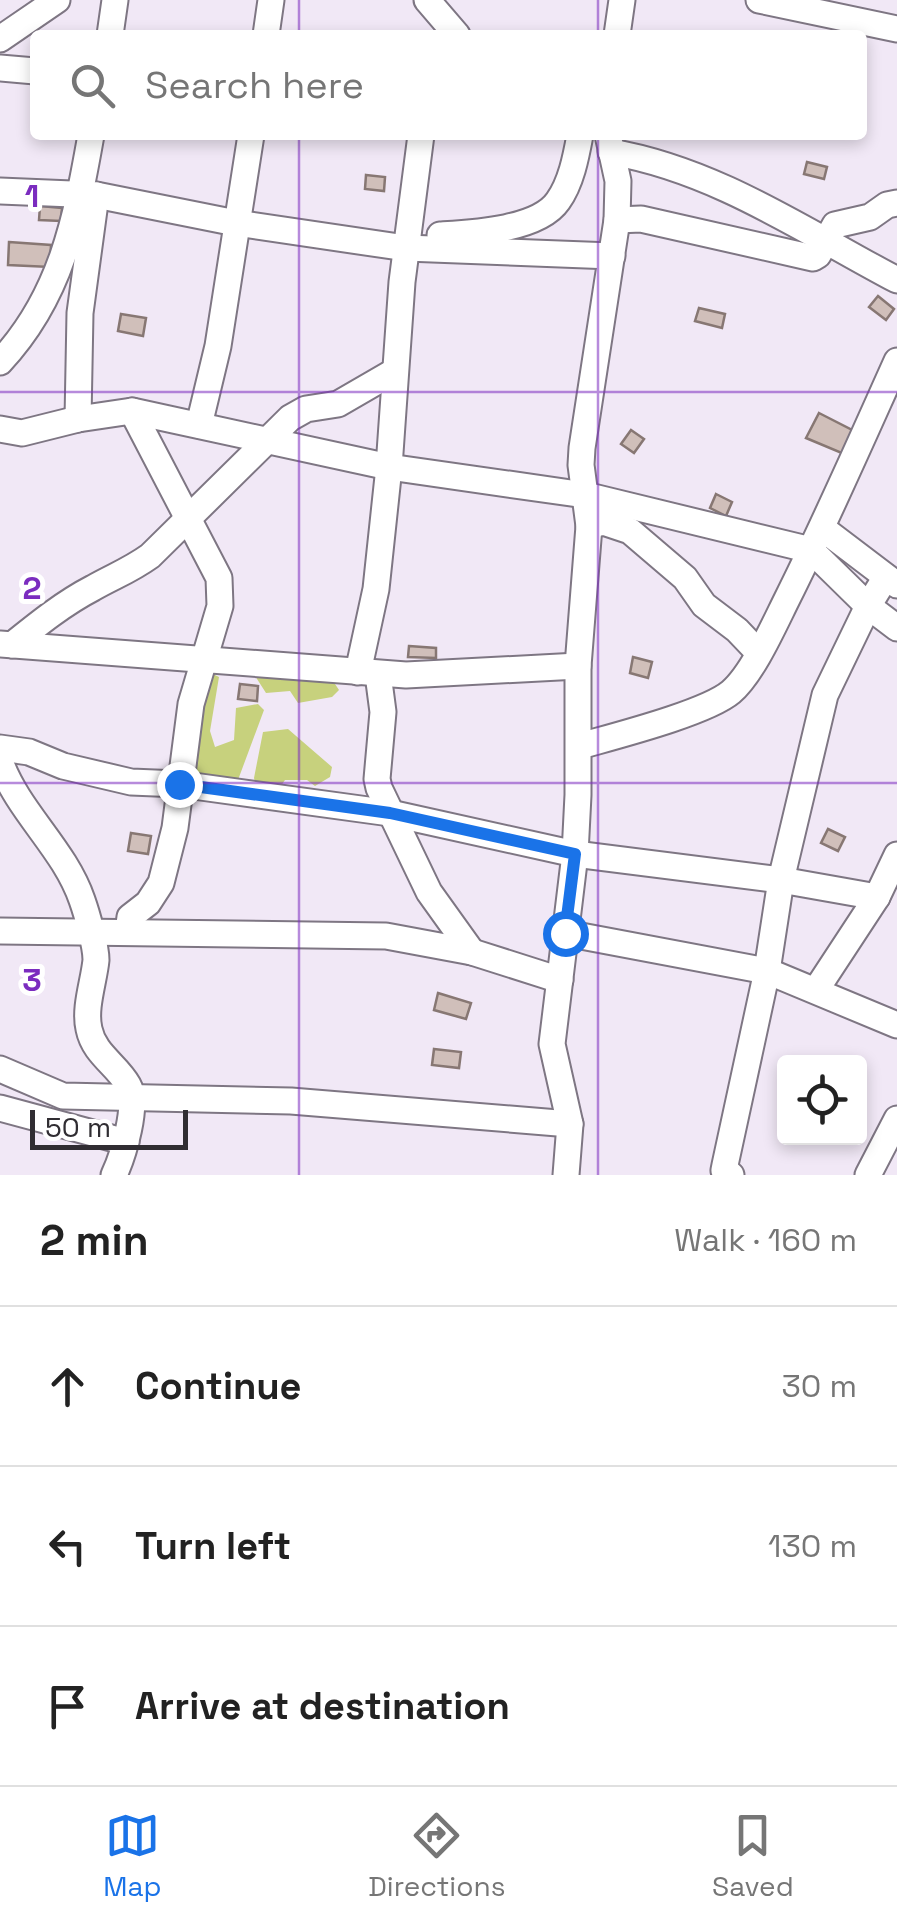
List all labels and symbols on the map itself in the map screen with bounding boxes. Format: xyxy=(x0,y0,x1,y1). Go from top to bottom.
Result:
text: 1 xyxy=(25,176,39,216)
text: 2 xyxy=(22,568,42,608)
route end xyxy=(157,762,203,808)
route start xyxy=(543,911,589,957)
text: 3 xyxy=(22,960,42,1000)
scale bar xyxy=(30,1105,188,1150)

